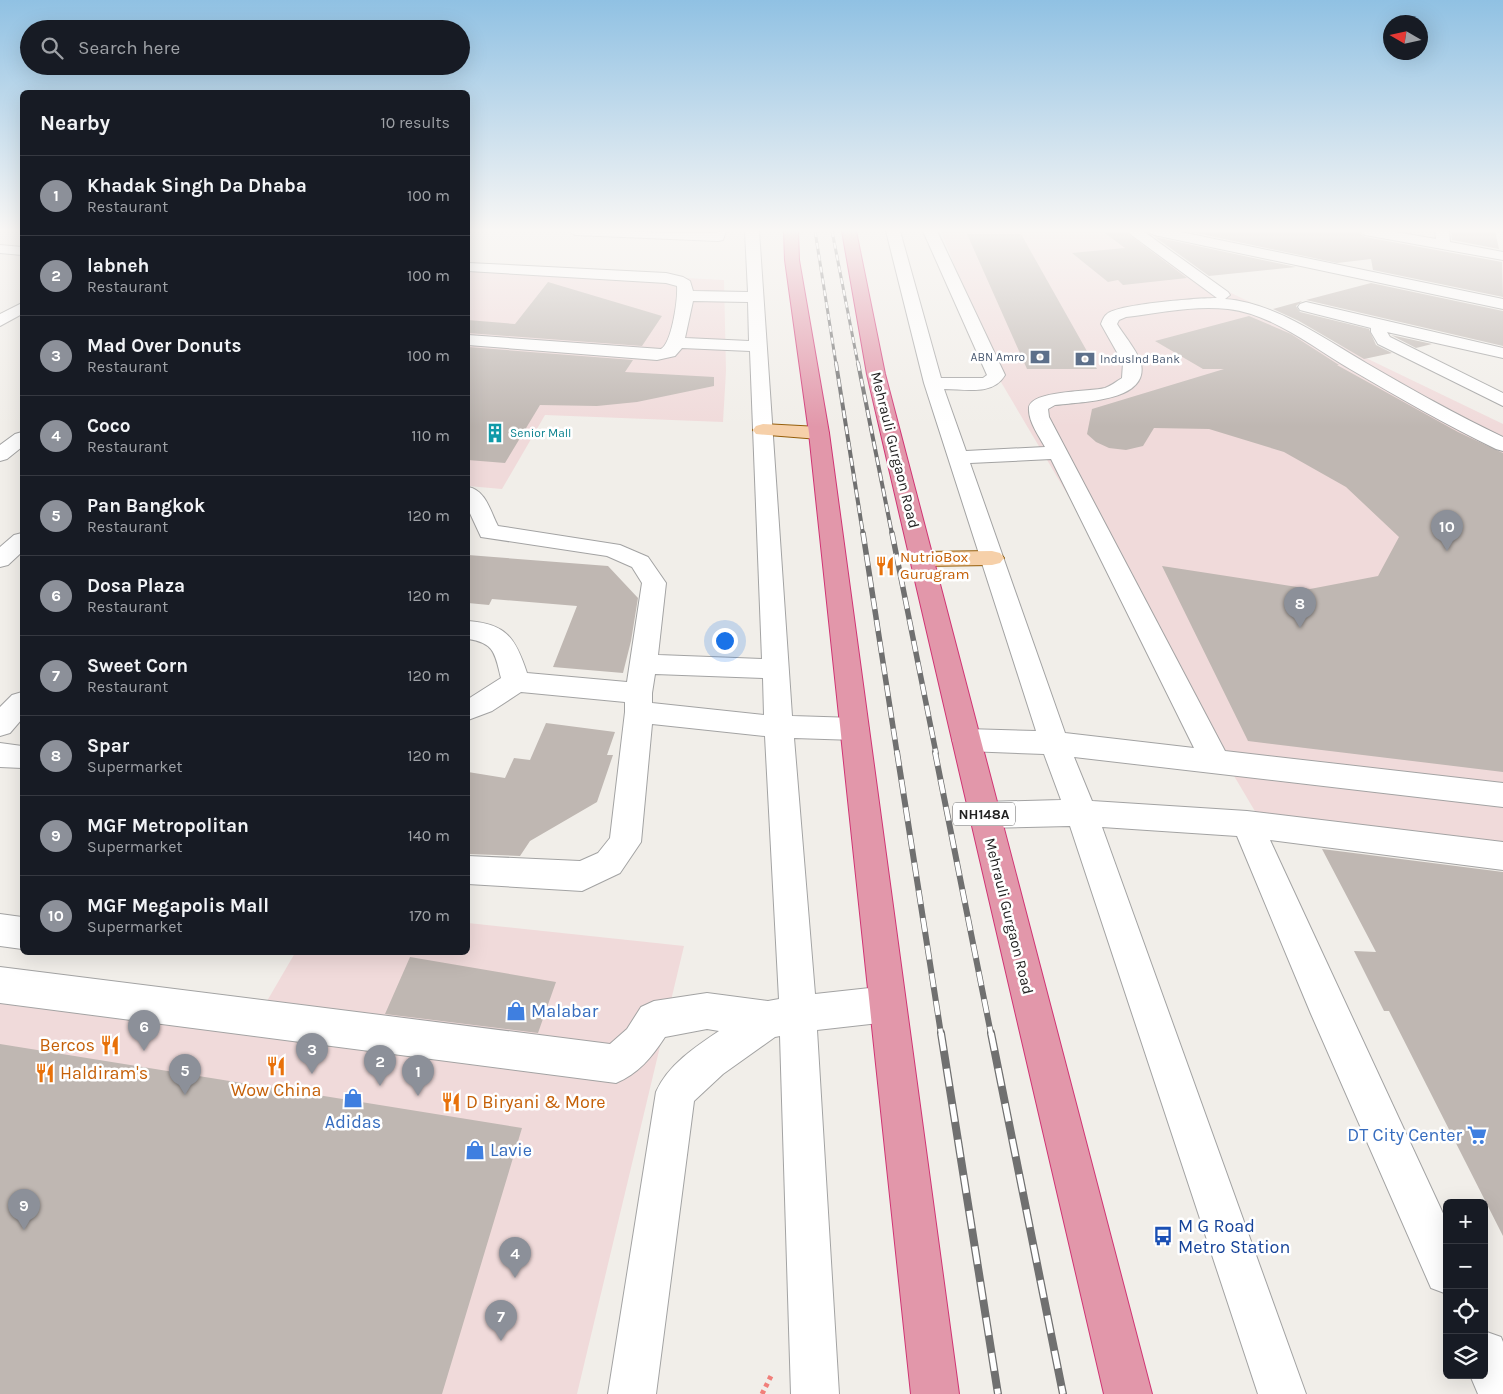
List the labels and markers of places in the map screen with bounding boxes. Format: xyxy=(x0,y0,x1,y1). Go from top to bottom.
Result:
bank icon: ABN Amro xyxy=(1029,346,1051,368)
bank icon: IndusInd Bank xyxy=(1074,348,1096,370)
place label: ABN Amro xyxy=(971,350,1025,364)
place label: IndusInd Bank xyxy=(1100,352,1180,366)
building icon: Senior Mall xyxy=(484,422,506,444)
place label: Senior Mall xyxy=(510,426,571,440)
pin: 10 xyxy=(1431,510,1463,551)
place label: NutrioBox Gurugram xyxy=(900,548,969,583)
restaurant icon: NutrioBox Gurugram xyxy=(874,555,896,577)
pin: 8 xyxy=(1284,587,1316,628)
shop icon: Malabar xyxy=(505,1000,527,1022)
place label: Malabar xyxy=(531,1000,599,1022)
pin: 6 xyxy=(128,1010,160,1051)
pin: 3 xyxy=(296,1033,328,1074)
place label: Bercos xyxy=(39,1034,95,1056)
restaurant icon: Bercos xyxy=(99,1034,121,1056)
pin: 2 xyxy=(364,1045,396,1086)
pin: 5 xyxy=(169,1054,201,1095)
restaurant icon: Wow China xyxy=(265,1055,287,1077)
pin: 1 xyxy=(402,1055,434,1096)
restaurant icon: Haldiram's xyxy=(34,1062,56,1084)
place label: Haldiram's xyxy=(60,1062,148,1084)
place label: Wow China xyxy=(231,1079,321,1101)
shop icon: Adidas xyxy=(342,1087,364,1109)
restaurant icon: D Biryani & More xyxy=(440,1091,462,1113)
place label: D Biryani & More xyxy=(466,1091,606,1113)
place label: Adidas xyxy=(325,1111,381,1133)
place label: DT City Center xyxy=(1347,1124,1462,1146)
supermarket icon: DT City Center xyxy=(1466,1124,1488,1146)
shop icon: Lavie xyxy=(464,1139,486,1161)
place label: Lavie xyxy=(490,1139,532,1161)
pin: 9 xyxy=(8,1189,40,1230)
place label: M G Road Metro Station xyxy=(1178,1215,1290,1258)
bus stop icon: M G Road Metro Station xyxy=(1152,1225,1174,1247)
pin: 4 xyxy=(499,1237,531,1278)
pin: 7 xyxy=(485,1300,517,1341)

